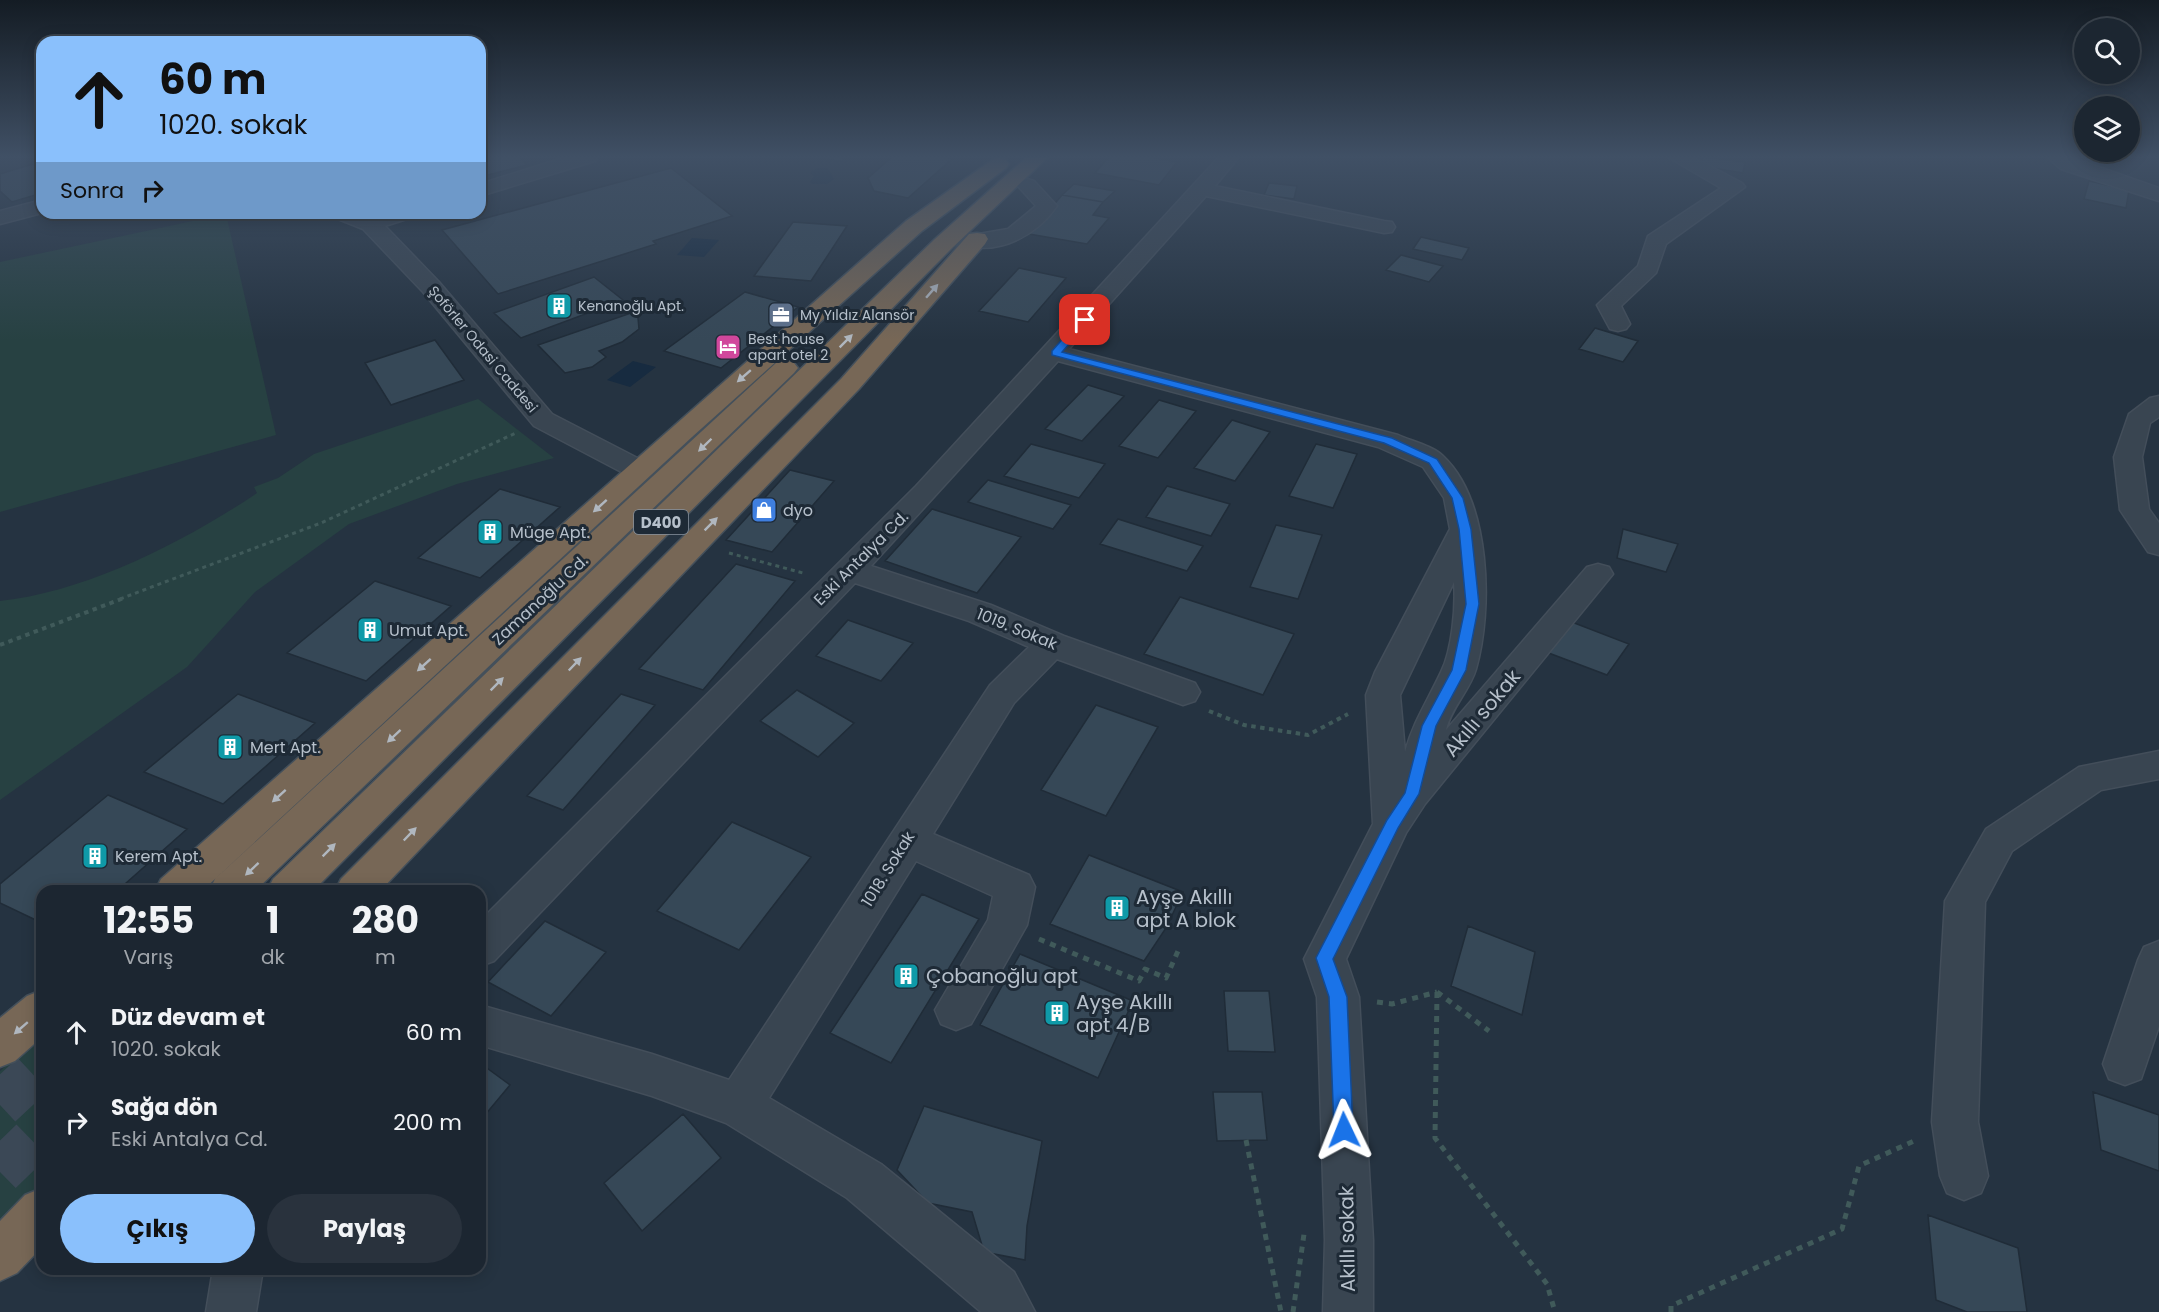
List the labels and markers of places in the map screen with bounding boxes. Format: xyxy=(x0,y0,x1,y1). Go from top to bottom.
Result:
building icon: Kenanoğlu Apt. xyxy=(544,291,574,321)
pin xyxy=(1059,294,1110,345)
place label: Kenanoğlu Apt. xyxy=(578,296,684,316)
office icon: My Yıldız Alansör xyxy=(766,300,796,330)
place label: My Yıldız Alansör xyxy=(800,305,915,325)
place label: Best house apart otel 2 xyxy=(748,329,828,365)
hotel icon: Best house apart otel 2 xyxy=(713,332,743,362)
shop icon: dyo xyxy=(749,495,779,525)
place label: dyo xyxy=(783,499,813,522)
building icon: Müge Apt. xyxy=(475,517,505,547)
place label: Müge Apt. xyxy=(510,521,590,544)
building icon: Umut Apt. xyxy=(355,615,385,645)
place label: Umut Apt. xyxy=(389,619,467,642)
building icon: Mert Apt. xyxy=(215,732,245,762)
place label: Mert Apt. xyxy=(250,736,321,759)
building icon: Kerem Apt. xyxy=(80,841,110,871)
place label: Kerem Apt. xyxy=(115,845,202,868)
place label: Ayşe Akıllı apt A blok xyxy=(1136,883,1237,934)
building icon: Ayşe Akıllı apt A blok xyxy=(1102,893,1132,923)
building icon: Çobanoğlu apt xyxy=(891,961,921,991)
place label: Çobanoğlu apt xyxy=(926,962,1078,990)
place label: Ayşe Akıllı apt 4/B xyxy=(1076,988,1172,1039)
building icon: Ayşe Akıllı apt 4/B xyxy=(1042,998,1072,1028)

